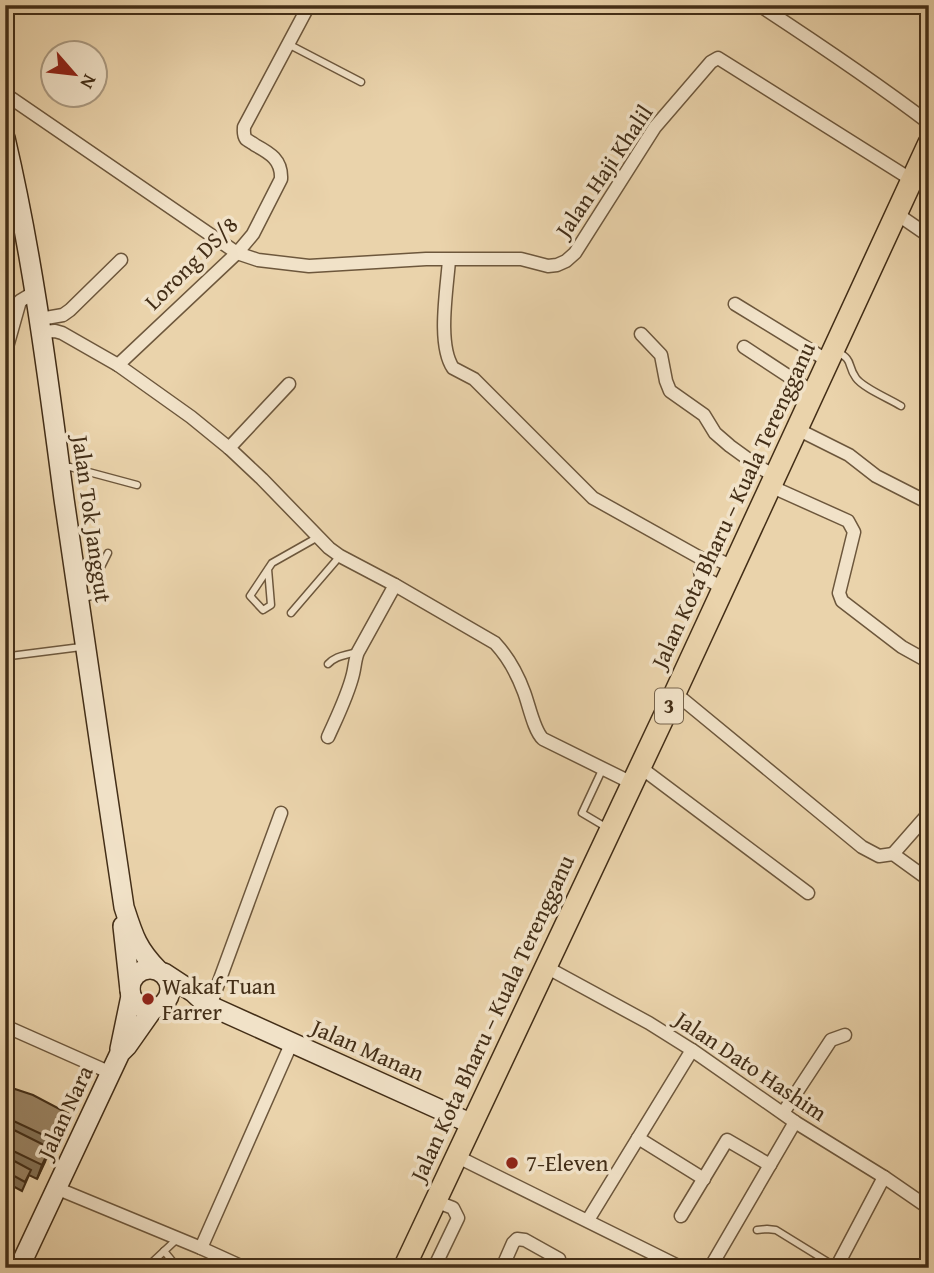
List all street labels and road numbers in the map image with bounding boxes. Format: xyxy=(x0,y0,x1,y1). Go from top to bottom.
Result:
street label: Jalan Haji Khalil xyxy=(545,98,660,246)
street label: Lorong DS/8 xyxy=(136,208,245,317)
street label: Jalan Kota Bharu – Kuala Terengganu xyxy=(641,336,823,676)
street label: Jalan Tok Janggut xyxy=(64,430,121,605)
road number: 3 xyxy=(655,688,683,724)
street label: Jalan Kota Bharu – Kuala Terengganu xyxy=(400,849,582,1189)
street label: Jalan Dato Hashim xyxy=(666,1001,834,1129)
street label: Jalan Manan xyxy=(304,1009,430,1089)
street label: Jalan Nara xyxy=(27,1060,101,1167)

